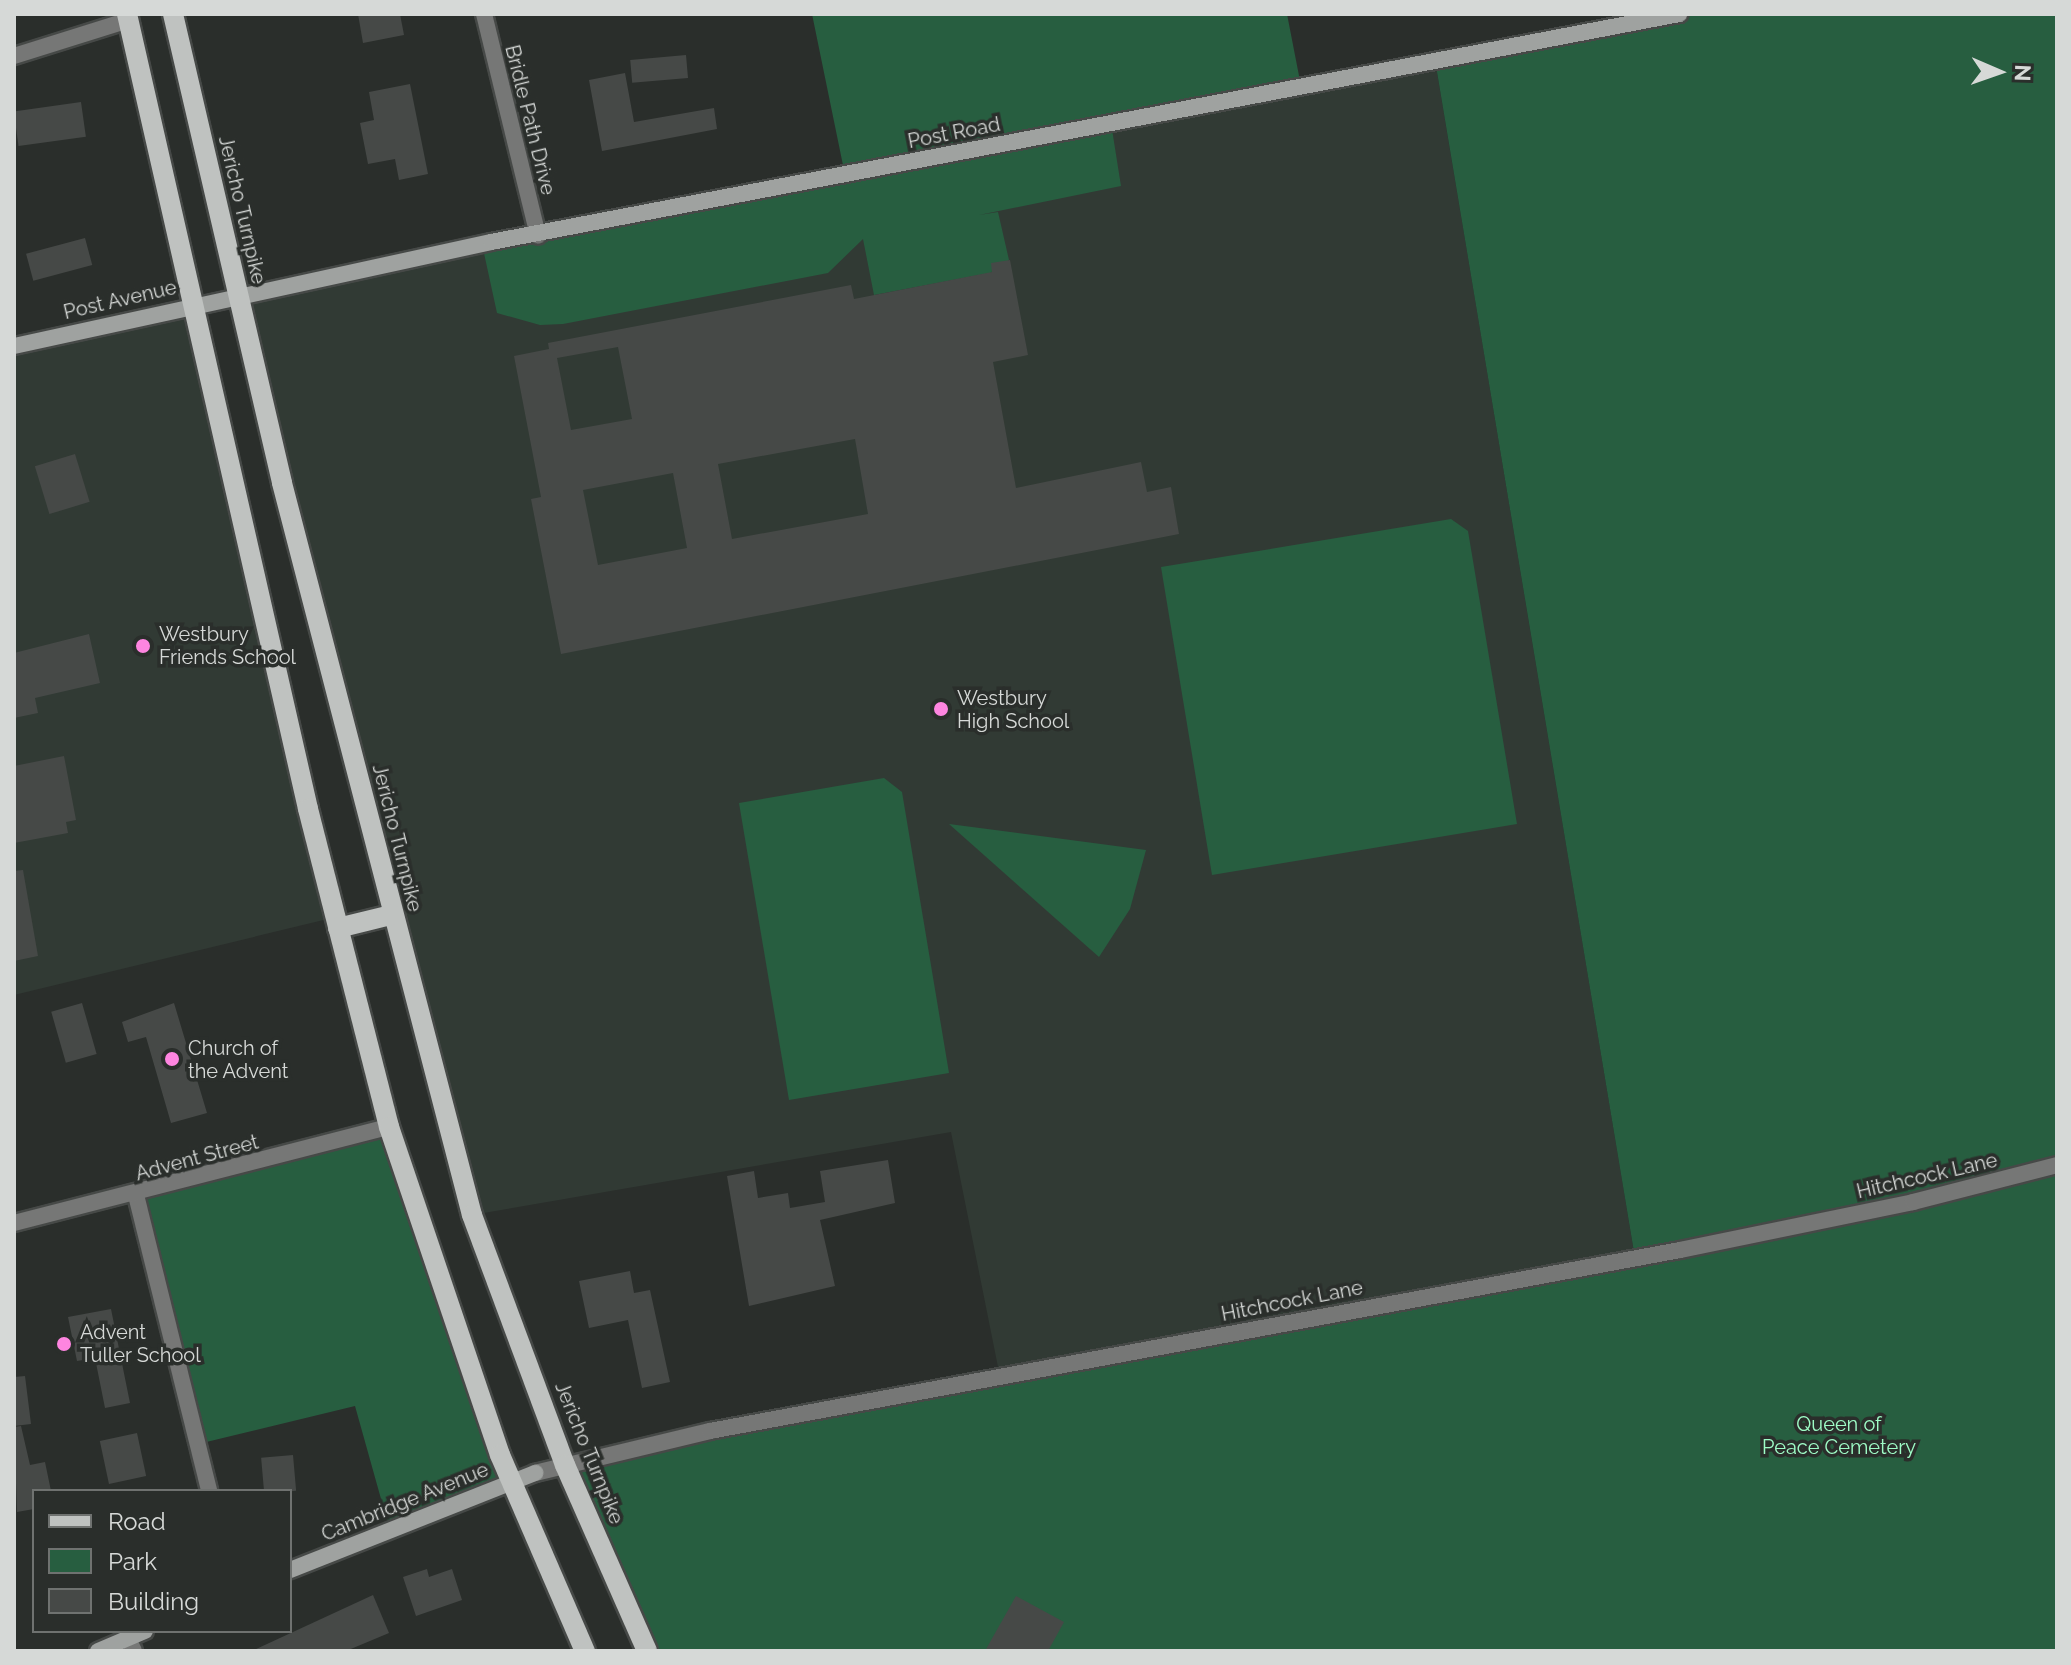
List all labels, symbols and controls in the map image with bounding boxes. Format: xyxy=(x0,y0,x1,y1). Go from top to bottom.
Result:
north arrow xyxy=(1959,32,2039,112)
street label: Bridle Path Drive xyxy=(500,43,560,197)
text: N xyxy=(2010,64,2036,82)
street label: Post Road xyxy=(906,112,1002,154)
street label: Jericho Turnpike xyxy=(213,133,271,287)
street label: Post Avenue xyxy=(61,275,179,325)
place label: Westbury Friends School xyxy=(159,622,296,669)
marker: Westbury Friends School xyxy=(134,637,152,655)
place label: Westbury High School xyxy=(957,686,1069,733)
marker: Westbury High School xyxy=(932,700,950,718)
street label: Jericho Turnpike xyxy=(367,761,427,915)
place label: Church of the Advent xyxy=(188,1036,289,1083)
marker: Church of the Advent xyxy=(163,1050,181,1068)
street label: Advent Street xyxy=(133,1130,261,1186)
street label: Hitchcock Lane xyxy=(1854,1148,2000,1204)
street label: Hitchcock Lane xyxy=(1219,1276,1365,1326)
place label: Advent Tuller School xyxy=(80,1320,201,1367)
marker: Advent Tuller School xyxy=(55,1335,73,1353)
street label: Jericho Turnpike xyxy=(549,1378,629,1528)
park label: Queen of Peace Cemetery xyxy=(1762,1413,1916,1460)
street label: Cambridge Avenue xyxy=(318,1457,492,1547)
legend xyxy=(32,1489,292,1633)
text: Road xyxy=(108,1507,166,1536)
text: Park xyxy=(108,1547,157,1576)
text: Building xyxy=(108,1587,199,1616)

